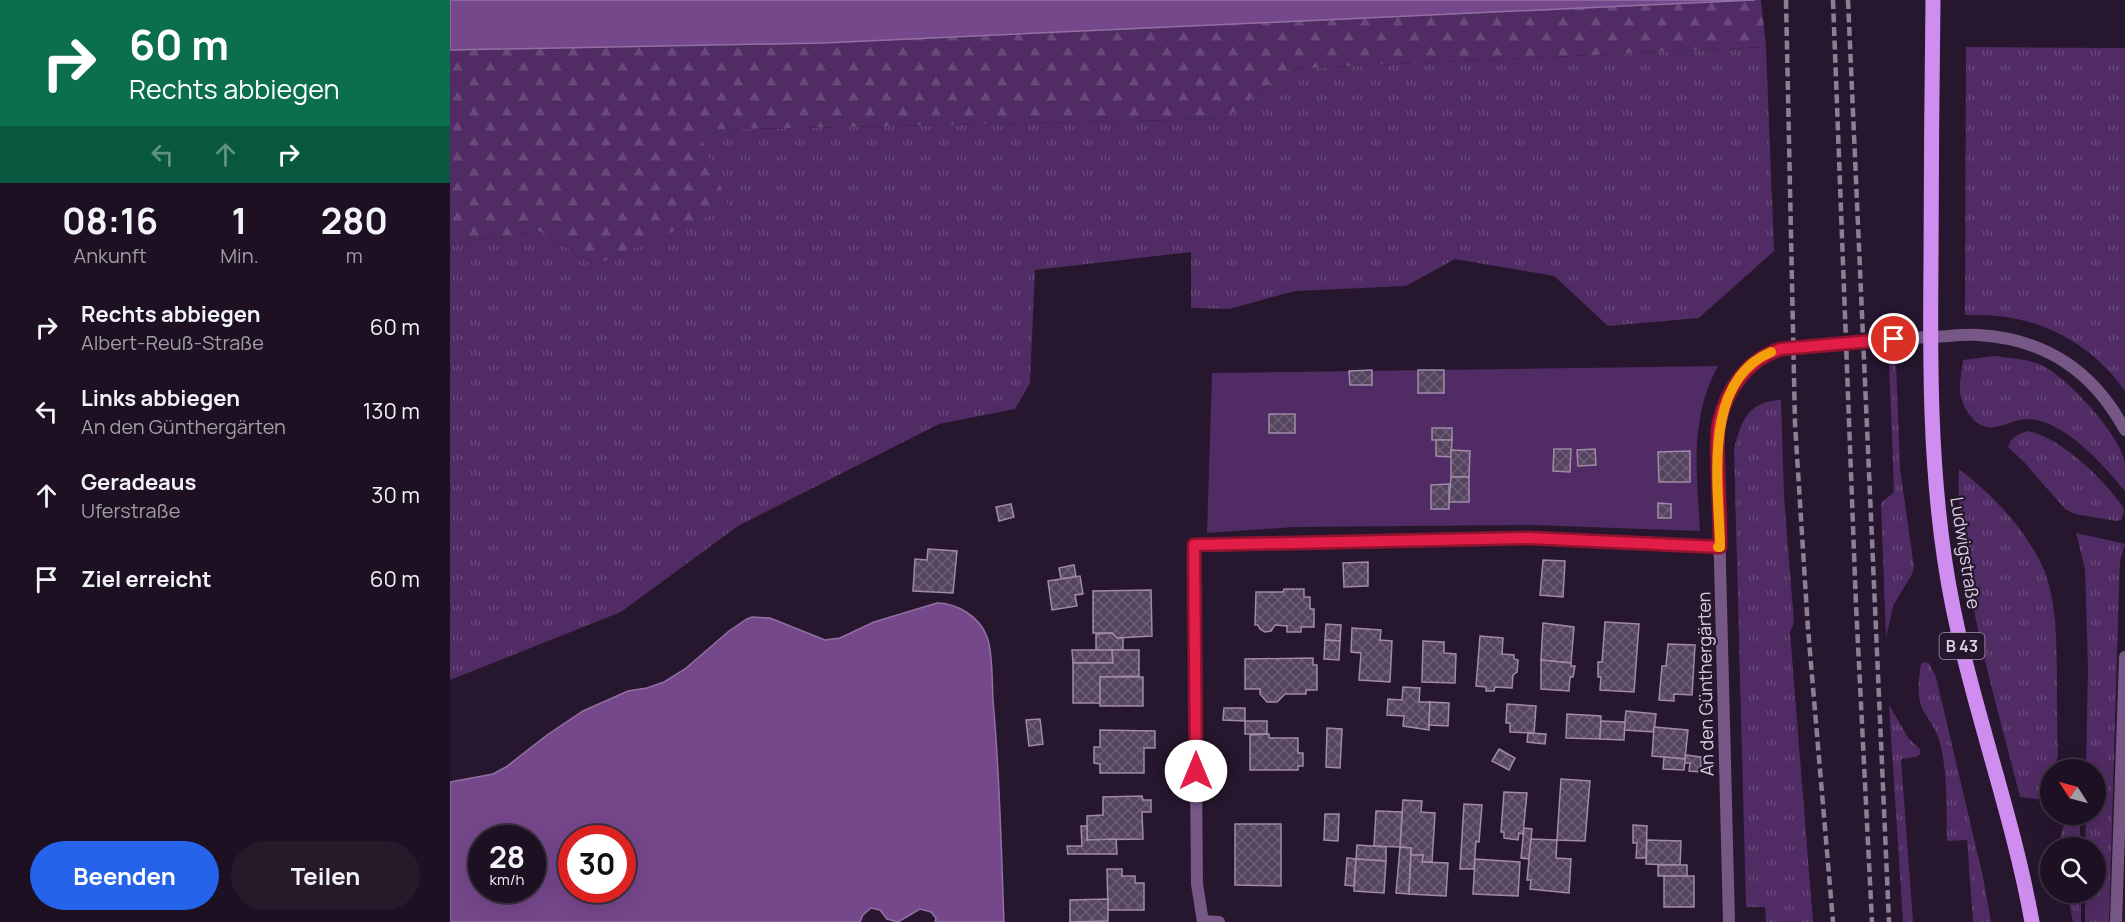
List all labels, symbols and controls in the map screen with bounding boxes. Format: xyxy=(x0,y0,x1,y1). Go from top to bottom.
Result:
text: 60 m xyxy=(129,15,229,73)
icon: right xyxy=(30,24,108,102)
text: Rechts abbiegen xyxy=(129,70,340,107)
icon: left xyxy=(146,138,179,171)
icon: ahead xyxy=(209,138,242,171)
icon: right xyxy=(272,138,305,171)
text: 08:16 xyxy=(62,196,158,245)
text: 1 xyxy=(232,196,247,245)
text: 280 xyxy=(321,196,388,245)
text: Ankunft xyxy=(73,242,147,269)
text: Min. xyxy=(220,242,259,269)
text: m xyxy=(346,242,363,269)
text: Rechts abbiegen xyxy=(81,299,260,329)
icon: right xyxy=(30,311,63,344)
text: 60 m xyxy=(370,312,420,342)
pin xyxy=(1868,313,1919,364)
icon: arrive xyxy=(1877,322,1910,355)
text: Albert-Reuß-Straße xyxy=(81,329,264,356)
text: Links abbiegen xyxy=(81,383,240,413)
icon: left xyxy=(30,395,63,428)
text: 130 m xyxy=(363,396,420,426)
text: An den Günthergärten xyxy=(81,413,286,440)
text: Geradeaus xyxy=(81,467,196,497)
icon: ahead xyxy=(30,479,63,512)
text: 30 m xyxy=(371,480,420,510)
street label: Ludwigstraße xyxy=(1945,495,1987,611)
text: Uferstraße xyxy=(81,497,180,524)
icon: arrive xyxy=(30,563,63,596)
text: Ziel erreicht xyxy=(81,564,212,594)
text: 60 m xyxy=(370,564,420,594)
street label: An den Günthergärten xyxy=(1691,592,1719,776)
road number: B 43 xyxy=(1940,633,1984,659)
position arrow xyxy=(1164,739,1228,803)
north arrow xyxy=(2040,759,2106,825)
map controls xyxy=(2040,759,2106,903)
speed limit sign: 30 xyxy=(558,825,636,903)
text: 28 xyxy=(489,836,525,877)
button: search xyxy=(2040,837,2106,903)
button: Beenden xyxy=(30,841,219,910)
button: Teilen xyxy=(231,841,420,910)
text: km/h xyxy=(490,869,524,890)

